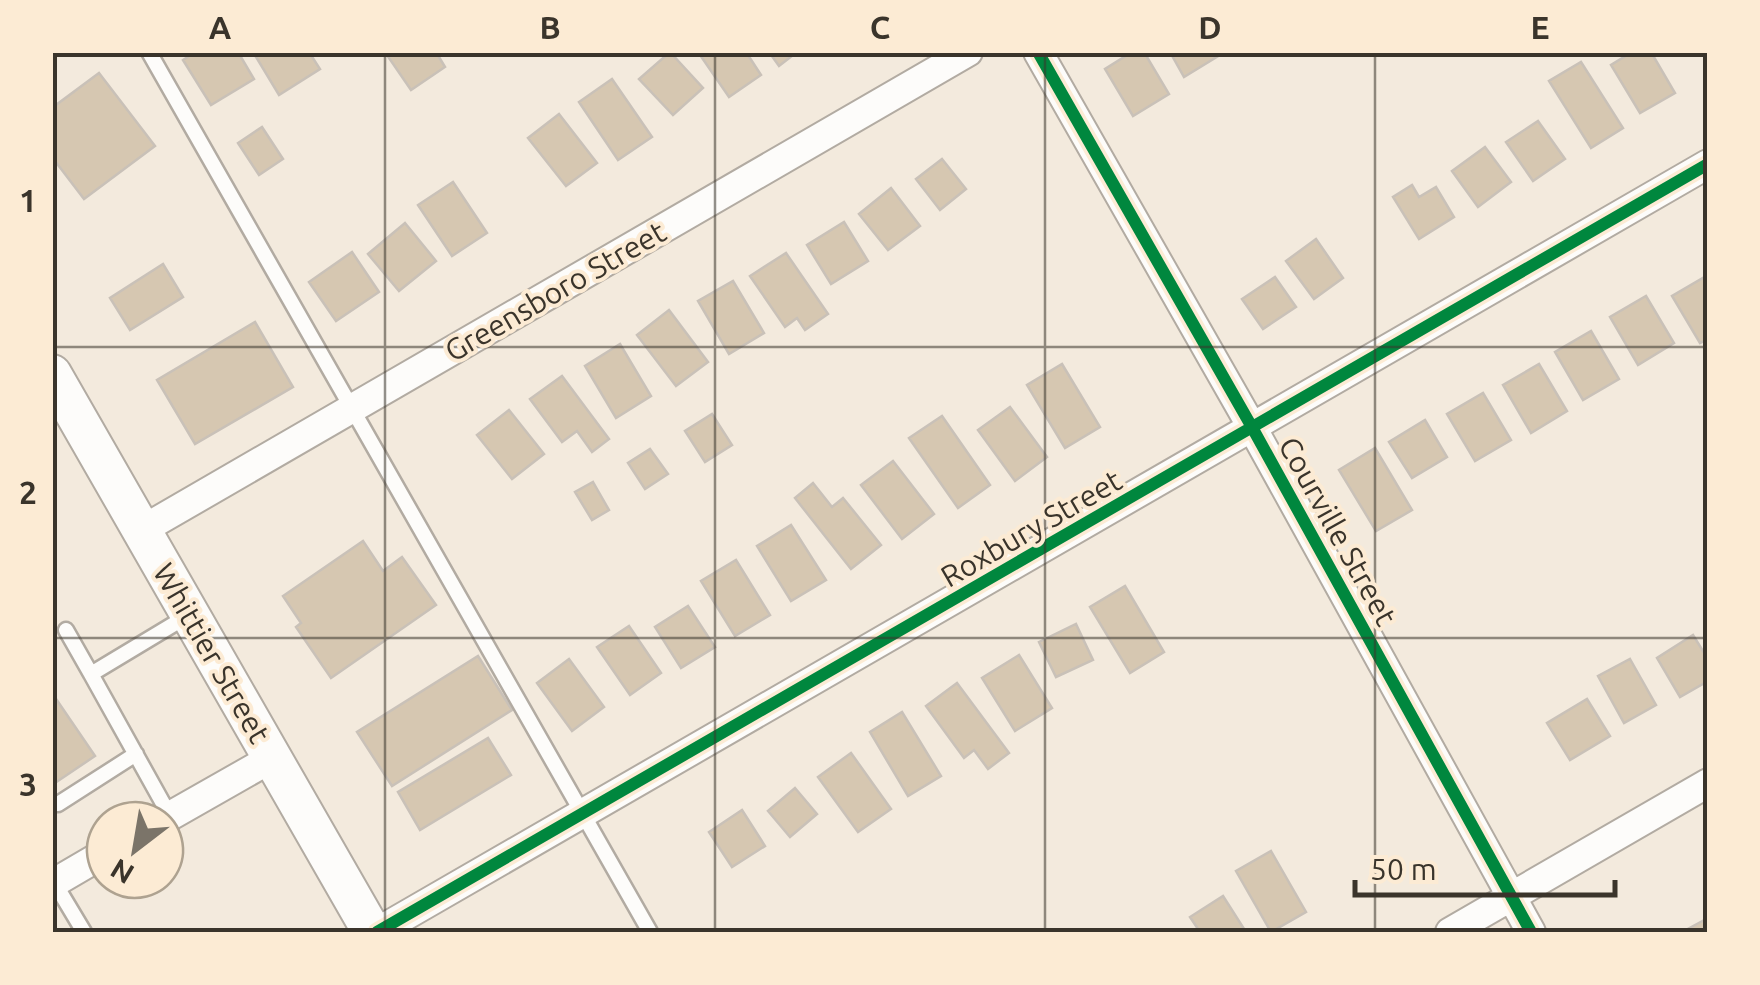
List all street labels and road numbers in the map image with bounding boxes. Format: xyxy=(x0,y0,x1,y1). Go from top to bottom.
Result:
street label: Greensboro Street xyxy=(439,214,672,368)
street label: Courville Street xyxy=(1272,431,1404,631)
street label: Roxbury Street xyxy=(935,462,1128,593)
street label: Whittier Street xyxy=(147,557,277,749)

